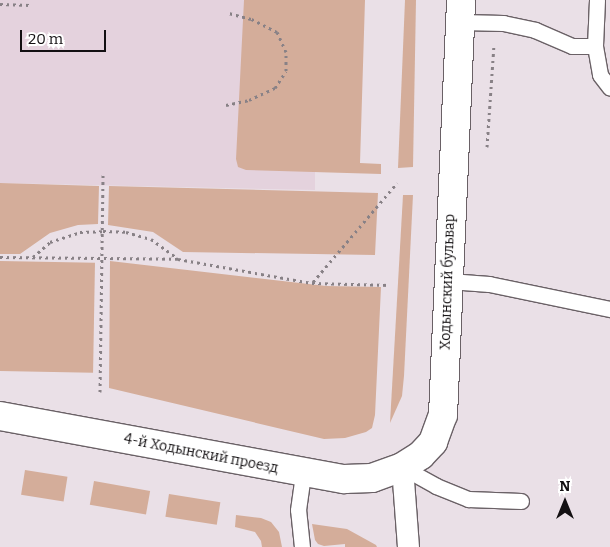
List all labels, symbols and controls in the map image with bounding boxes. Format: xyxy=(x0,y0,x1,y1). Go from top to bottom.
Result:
scale bar xyxy=(22,20,109,52)
text: 20 m xyxy=(28,30,63,48)
street label: Ходынский бульвар xyxy=(437,214,459,350)
street label: 4-й Ходынский проезд xyxy=(122,431,280,477)
north arrow xyxy=(540,477,590,527)
text: N xyxy=(560,478,570,495)

